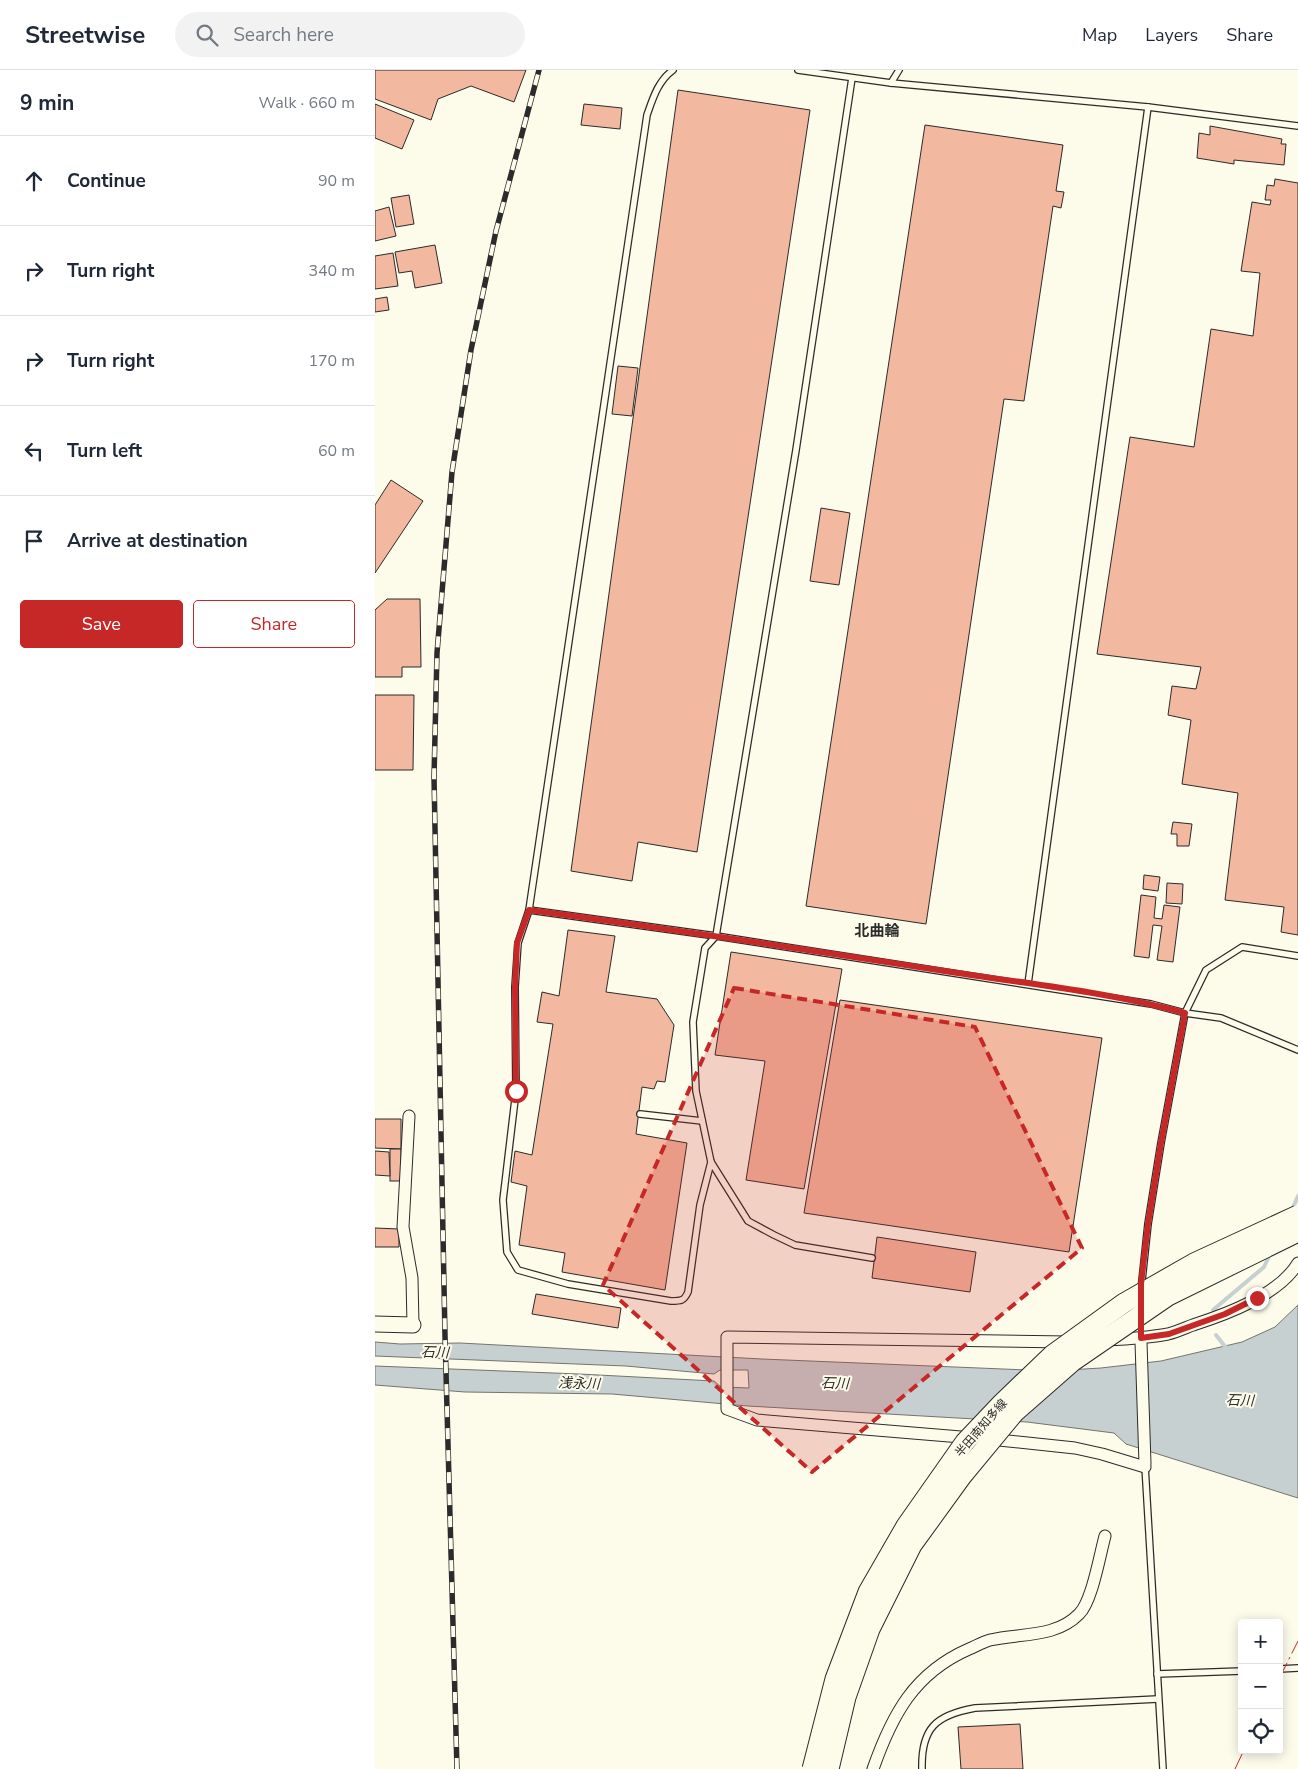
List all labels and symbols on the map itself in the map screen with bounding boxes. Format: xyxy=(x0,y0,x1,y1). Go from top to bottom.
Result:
district label: 北曲輪 xyxy=(854,921,900,941)
route start xyxy=(505,1080,528,1103)
route end xyxy=(1246,1287,1269,1310)
water label: 石川 xyxy=(421,1343,451,1363)
water label: 浅永川 xyxy=(558,1373,602,1394)
water label: 石川 xyxy=(821,1374,851,1394)
water label: 石川 xyxy=(1226,1391,1256,1411)
street label: 半田南知多線 xyxy=(951,1396,1011,1460)

